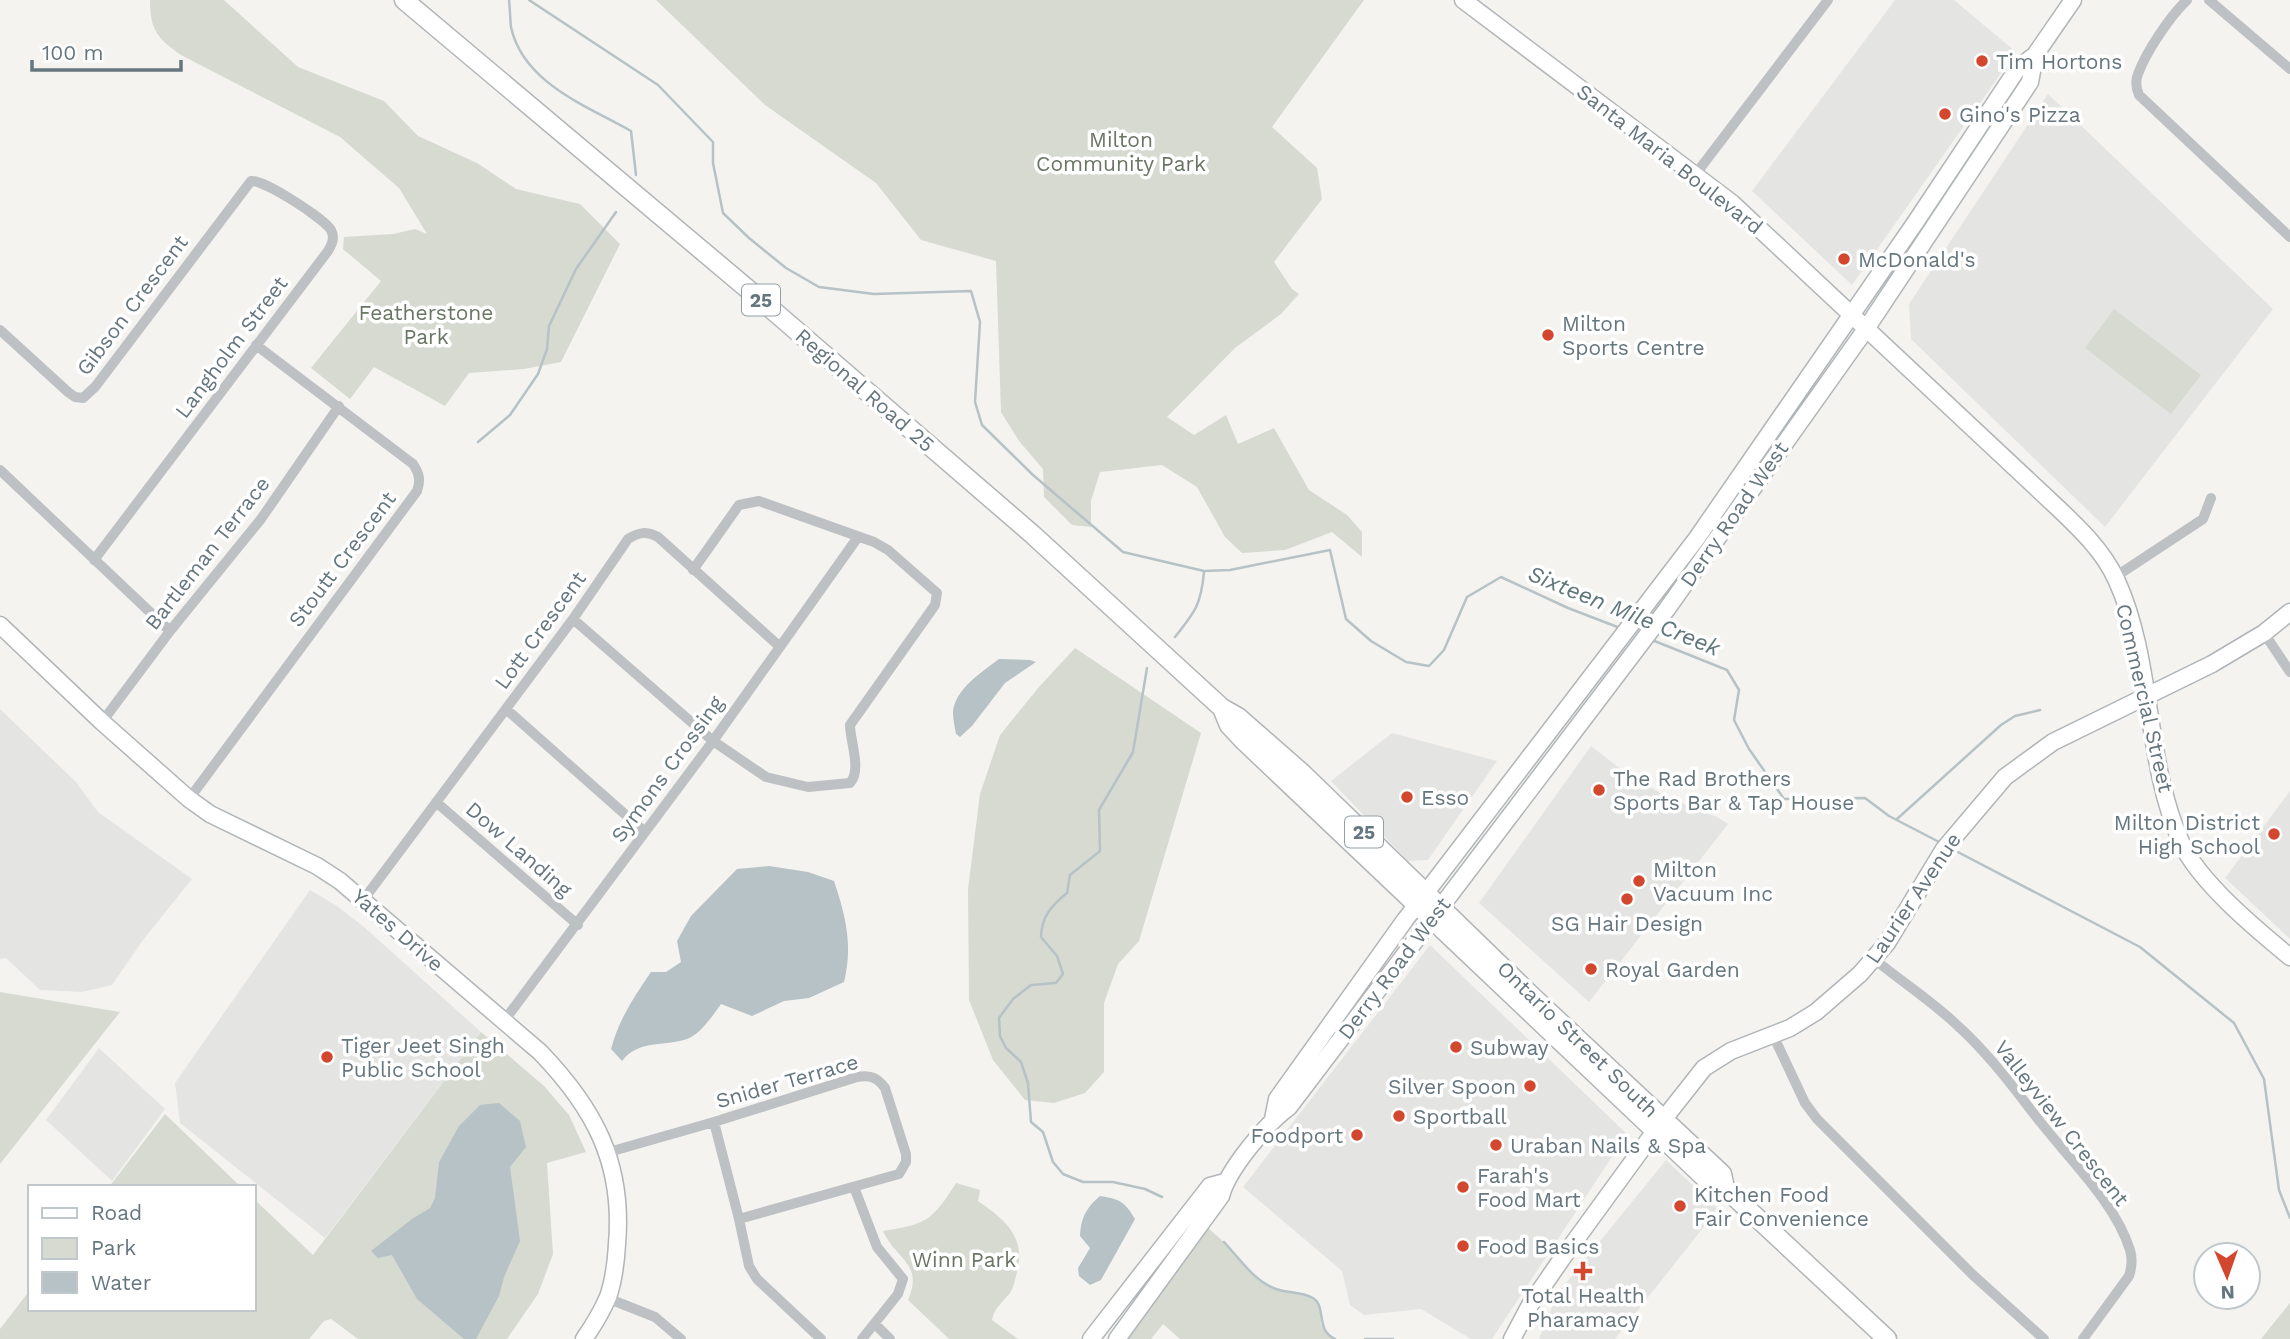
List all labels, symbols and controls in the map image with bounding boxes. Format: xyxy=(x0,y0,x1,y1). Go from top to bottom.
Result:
scale bar xyxy=(32,28,180,72)
text: 100 m xyxy=(42,40,104,65)
place label: Tim Hortons xyxy=(1996,49,2122,74)
marker: Tim Hortons xyxy=(1974,53,1990,69)
street label: Santa Maria Boulevard xyxy=(1572,79,1768,239)
place label: Gino's Pizza xyxy=(1959,102,2081,127)
marker: Gino's Pizza xyxy=(1937,106,1953,122)
park label: Milton Community Park xyxy=(1036,127,1206,176)
street label: Gibson Crescent xyxy=(71,230,193,380)
place label: McDonald's xyxy=(1858,247,1975,272)
marker: McDonald's xyxy=(1836,251,1852,267)
street label: Langholm Street xyxy=(170,271,293,423)
road number: 25 xyxy=(742,284,780,316)
park label: Featherstone Park xyxy=(359,300,493,349)
place label: Milton Sports Centre xyxy=(1562,311,1705,360)
street label: Regional Road 25 xyxy=(790,323,940,457)
marker: Milton Sports Centre xyxy=(1540,327,1556,343)
street label: Derry Road West xyxy=(1675,437,1793,591)
street label: Bartleman Terrace xyxy=(139,471,275,635)
street label: Stoutt Crescent xyxy=(283,486,401,631)
water label: Sixteen Mile Creek xyxy=(1524,560,1725,662)
street label: Lott Crescent xyxy=(489,566,591,694)
street label: Commercial Street xyxy=(2111,601,2179,795)
street label: Symons Crossing xyxy=(606,690,729,847)
place label: The Rad Brothers Sports Bar & Tap House xyxy=(1613,766,1854,815)
marker: The Rad Brothers Sports Bar & Tap House xyxy=(1591,782,1607,798)
place label: Esso xyxy=(1421,785,1469,810)
marker: Esso xyxy=(1399,789,1415,805)
street label: Dow Landing xyxy=(461,796,578,902)
place label: Milton District High School xyxy=(2114,810,2261,859)
road number: 25 xyxy=(1345,817,1383,848)
marker: Milton District High School xyxy=(2266,826,2282,842)
street label: Laurier Avenue xyxy=(1860,828,1966,968)
place label: Milton Vacuum Inc xyxy=(1653,857,1773,906)
marker: Milton Vacuum Inc xyxy=(1631,873,1647,889)
street label: Yates Drive xyxy=(347,883,449,977)
marker: SG Hair Design xyxy=(1619,891,1635,907)
street label: Derry Road West xyxy=(1332,892,1456,1044)
place label: SG Hair Design xyxy=(1551,911,1703,936)
street label: Ontario Street South xyxy=(1492,956,1664,1122)
place label: Royal Garden xyxy=(1605,957,1740,982)
marker: Royal Garden xyxy=(1583,961,1599,977)
place label: Tiger Jeet Singh Public School xyxy=(341,1033,505,1082)
place label: Subway xyxy=(1470,1035,1549,1060)
street label: Valleyview Crescent xyxy=(1990,1035,2135,1211)
marker: Subway xyxy=(1448,1039,1464,1055)
marker: Tiger Jeet Singh Public School xyxy=(319,1049,335,1065)
street label: Snider Terrace xyxy=(713,1049,861,1113)
place label: Silver Spoon xyxy=(1388,1074,1516,1099)
marker: Silver Spoon xyxy=(1522,1078,1538,1094)
place label: Sportball xyxy=(1413,1104,1507,1129)
marker: Sportball xyxy=(1391,1108,1407,1124)
place label: Foodport xyxy=(1250,1123,1343,1148)
marker: Foodport xyxy=(1349,1127,1365,1143)
place label: Uraban Nails & Spa xyxy=(1510,1133,1706,1158)
marker: Uraban Nails & Spa xyxy=(1488,1137,1504,1153)
place label: Farah's Food Mart xyxy=(1477,1163,1581,1212)
marker: Farah's Food Mart xyxy=(1455,1179,1471,1195)
place label: Kitchen Food Fair Convenience xyxy=(1694,1182,1869,1231)
legend xyxy=(28,1185,256,1311)
marker: Kitchen Food Fair Convenience xyxy=(1672,1198,1688,1214)
text: Road xyxy=(91,1200,142,1225)
place label: Food Basics xyxy=(1477,1234,1599,1259)
text: Park xyxy=(91,1235,136,1260)
marker: Food Basics xyxy=(1455,1238,1471,1254)
north arrow xyxy=(2192,1241,2262,1311)
park label: Winn Park xyxy=(912,1247,1016,1272)
marker: Total Health Pharamacy xyxy=(1575,1263,1591,1279)
text: Water xyxy=(91,1270,152,1295)
text: N xyxy=(2220,1281,2235,1304)
place label: Total Health Pharamacy xyxy=(1521,1283,1645,1332)

